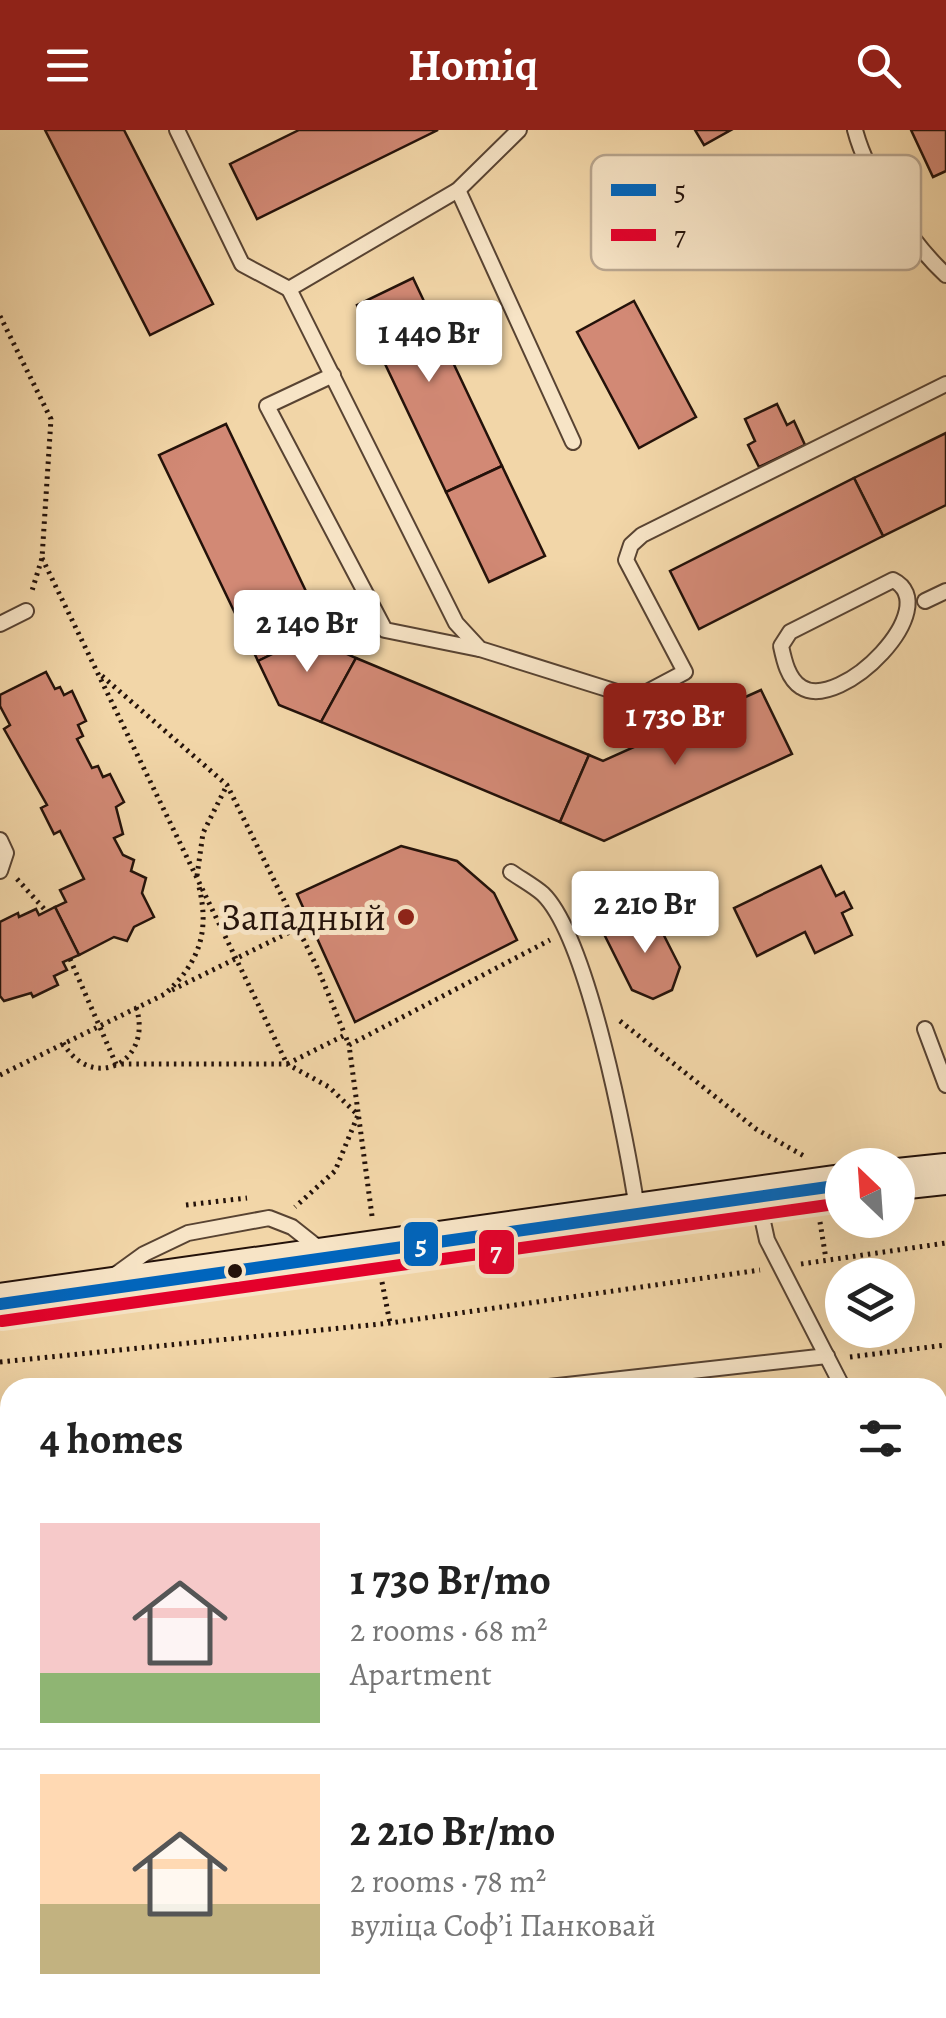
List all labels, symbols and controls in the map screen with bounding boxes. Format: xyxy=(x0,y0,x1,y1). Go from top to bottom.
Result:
text: Homiq xyxy=(408,34,538,96)
icon: menu xyxy=(40,38,95,93)
icon: search xyxy=(851,38,906,93)
legend xyxy=(591,155,921,270)
text: 5 xyxy=(674,172,686,210)
text: 7 xyxy=(674,217,686,255)
pin: 1 440 Br xyxy=(326,300,532,385)
text: 1 440 Br xyxy=(378,310,480,354)
pin: 2 140 Br xyxy=(204,590,410,675)
text: 2 140 Br xyxy=(256,600,358,644)
pin: 1 730 Br xyxy=(572,683,778,768)
text: 1 730 Br xyxy=(625,693,725,737)
pin: 2 210 Br xyxy=(542,871,748,956)
text: 2 210 Br xyxy=(594,881,696,925)
place label: Западный xyxy=(221,891,386,943)
marker: Западный xyxy=(395,906,417,928)
north arrow xyxy=(825,1148,915,1238)
map controls xyxy=(825,1148,915,1348)
line badge: 5 xyxy=(402,1220,440,1268)
text: 5 xyxy=(415,1226,427,1264)
line badge: 7 xyxy=(477,1228,516,1276)
text: 7 xyxy=(490,1233,502,1271)
button: layers xyxy=(825,1258,915,1348)
unlabelled marker xyxy=(225,1261,245,1281)
text: 4 homes xyxy=(40,1410,183,1467)
icon: filters xyxy=(853,1411,908,1466)
text: 1 730 Br/mo xyxy=(350,1551,551,1608)
icon: home xyxy=(120,1563,240,1683)
text: 2 rooms · 68 m² xyxy=(350,1608,548,1652)
text: Apartment xyxy=(350,1652,492,1696)
text: 2 210 Br/mo xyxy=(350,1802,555,1859)
icon: home xyxy=(120,1814,240,1934)
text: 2 rooms · 78 m² xyxy=(350,1859,546,1903)
text: вуліца Софʼі Панковай xyxy=(350,1903,656,1947)

